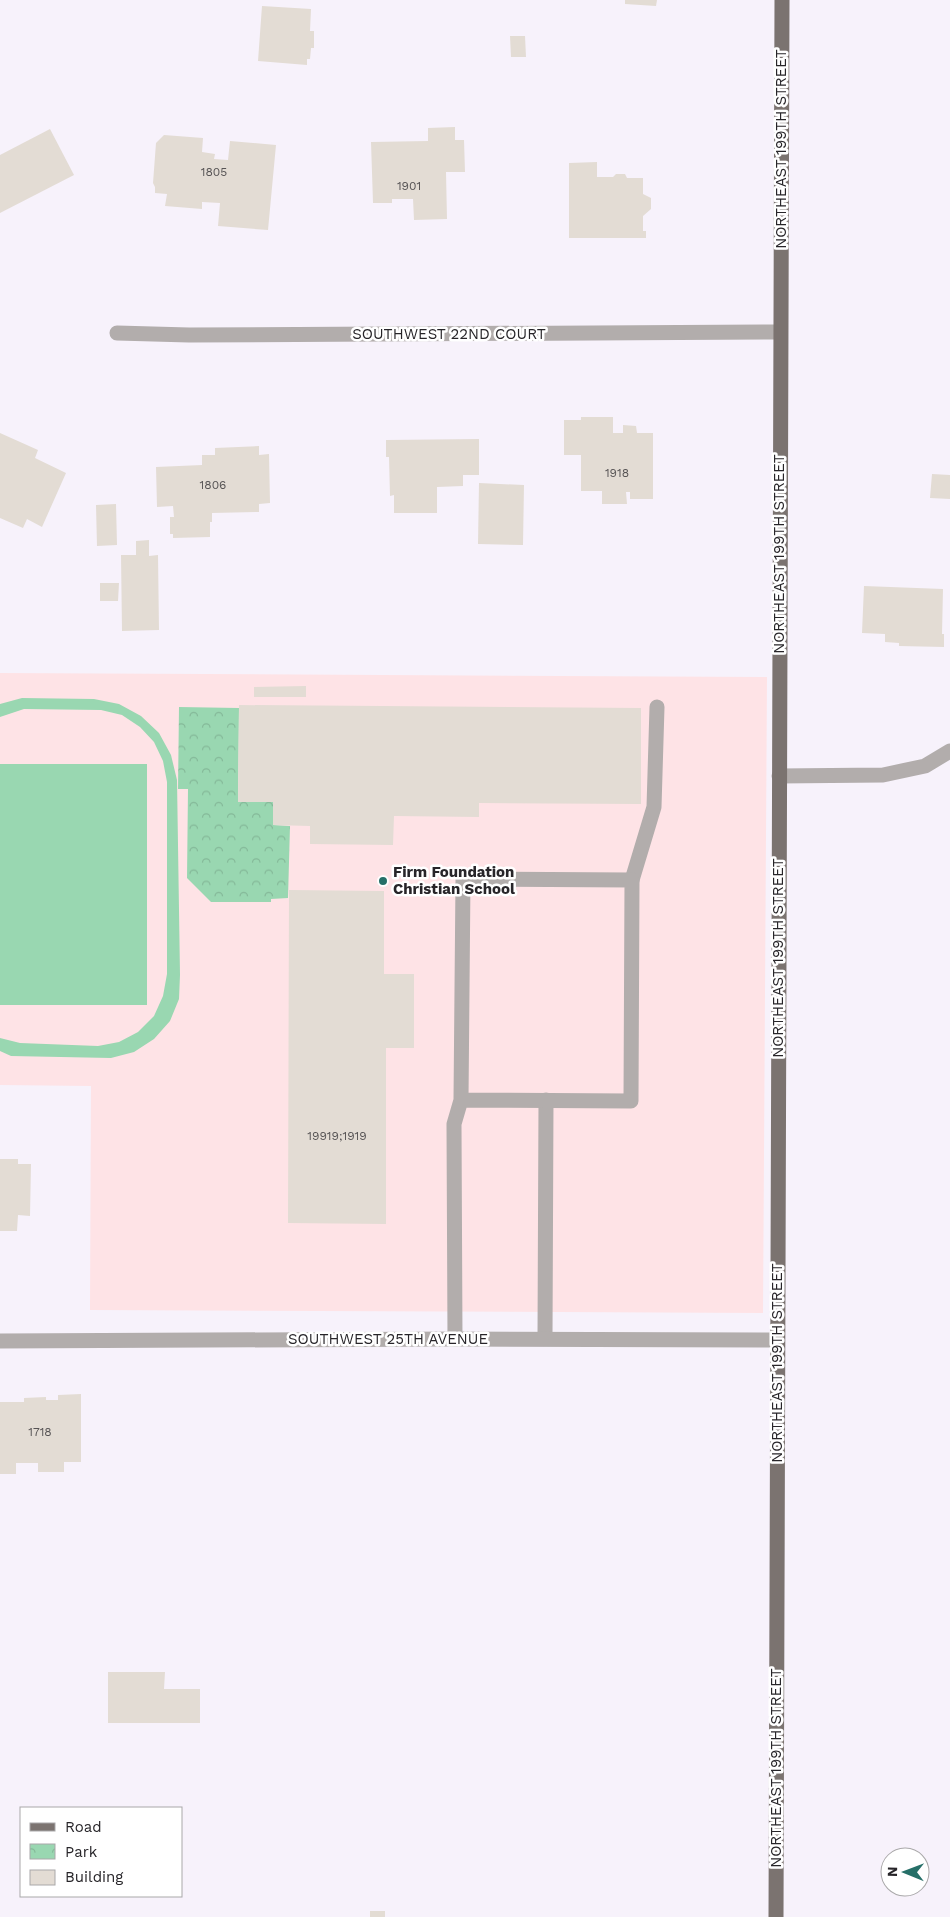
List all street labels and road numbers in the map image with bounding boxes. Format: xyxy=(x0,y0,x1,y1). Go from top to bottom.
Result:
street label: NORTHEAST 199TH STREET xyxy=(772,49,790,249)
street label: SOUTHWEST 22ND COURT xyxy=(352,325,546,343)
street label: NORTHEAST 199TH STREET xyxy=(770,454,788,654)
street label: NORTHEAST 199TH STREET xyxy=(769,858,787,1058)
street label: NORTHEAST 199TH STREET xyxy=(768,1263,786,1463)
street label: SOUTHWEST 25TH AVENUE xyxy=(288,1330,488,1348)
street label: NORTHEAST 199TH STREET xyxy=(767,1668,785,1868)

